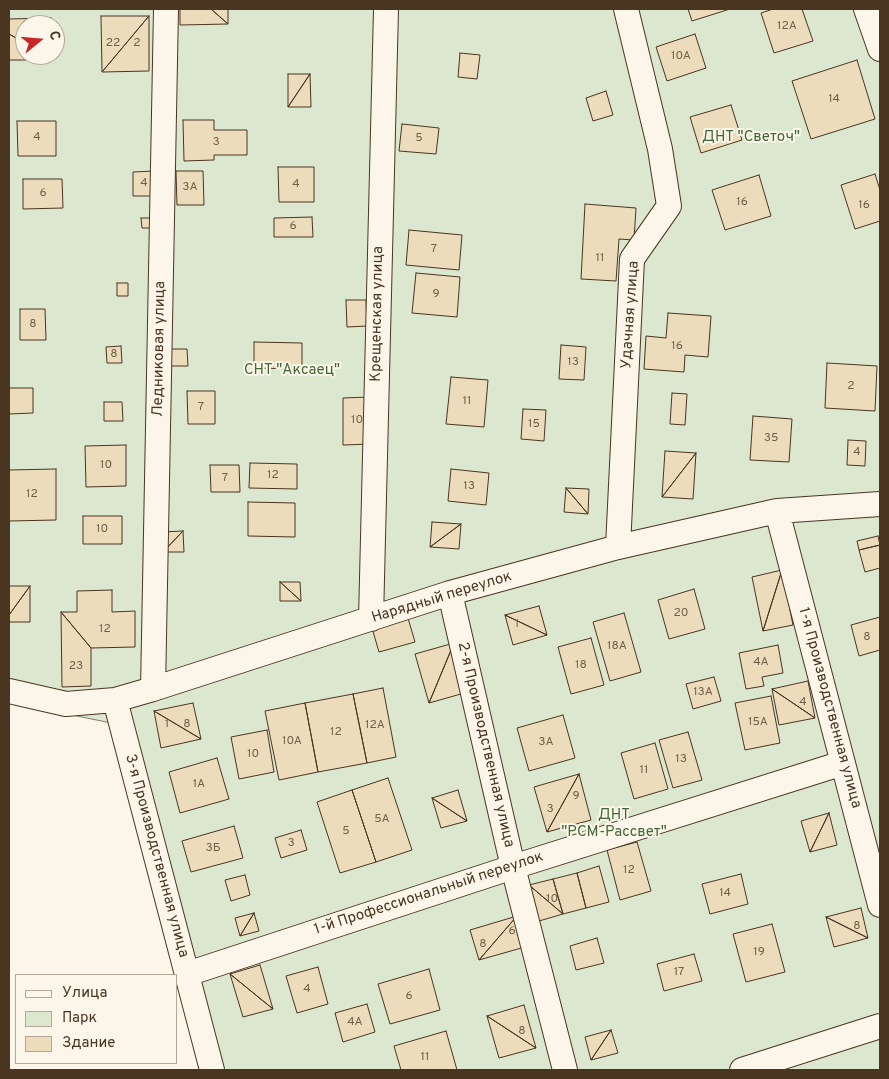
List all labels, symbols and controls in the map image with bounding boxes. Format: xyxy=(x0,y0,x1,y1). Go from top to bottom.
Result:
north arrow xyxy=(15,15,65,65)
house number: 12А xyxy=(777,20,797,34)
text: С xyxy=(44,29,63,43)
house number: 22 xyxy=(106,37,120,51)
house number: 2 xyxy=(133,37,141,51)
house number: 10А xyxy=(671,50,691,64)
house number: 14 xyxy=(828,93,840,107)
park label: ДНТ "Светоч" xyxy=(702,129,800,147)
house number: 4 xyxy=(33,131,41,145)
house number: 5 xyxy=(415,132,423,146)
house number: 3 xyxy=(212,136,220,150)
house number: 4 xyxy=(140,177,148,191)
house number: 4 xyxy=(292,178,300,192)
house number: 3А xyxy=(182,181,198,195)
house number: 6 xyxy=(39,187,47,201)
house number: 16 xyxy=(736,196,748,210)
house number: 16 xyxy=(858,199,870,213)
house number: 6 xyxy=(289,220,297,234)
house number: 7 xyxy=(431,243,437,257)
street label: Крещенская улица xyxy=(368,246,388,382)
house number: 11 xyxy=(596,252,604,266)
street label: Удачная улица xyxy=(618,260,644,370)
street label: Ледниковая улица xyxy=(150,281,170,417)
house number: 9 xyxy=(432,288,440,302)
house number: 8 xyxy=(29,318,37,332)
house number: 16 xyxy=(671,340,683,354)
house number: 8 xyxy=(110,348,118,362)
house number: 13 xyxy=(567,356,579,370)
park label: СНТ "Аксаец" xyxy=(244,362,340,380)
house number: 2 xyxy=(847,380,855,394)
house number: 11 xyxy=(463,395,471,409)
house number: 7 xyxy=(198,401,204,415)
house number: 10 xyxy=(351,414,363,428)
house number: 15 xyxy=(528,418,540,432)
house number: 35 xyxy=(764,432,778,446)
house number: 4 xyxy=(853,446,861,460)
house number: 10 xyxy=(100,459,112,473)
house number: 12 xyxy=(267,469,279,483)
house number: 7 xyxy=(222,472,228,486)
house number: 13 xyxy=(463,480,475,494)
house number: 12 xyxy=(26,488,38,502)
house number: 10 xyxy=(96,523,108,537)
street label: Нарядный переулок xyxy=(370,568,514,628)
street label: 1-я Производственная улица xyxy=(794,606,864,810)
house number: 20 xyxy=(673,607,689,621)
house number: 1 xyxy=(515,618,519,632)
house number: 12 xyxy=(99,623,111,637)
house number: 8 xyxy=(863,631,871,645)
house number: 18А xyxy=(607,640,627,654)
street label: 2-я Производственная улица xyxy=(453,641,517,849)
house number: 4А xyxy=(753,656,769,670)
house number: 18 xyxy=(575,659,587,673)
house number: 23 xyxy=(69,660,83,674)
house number: 13А xyxy=(693,686,713,700)
house number: 4 xyxy=(799,696,807,710)
house number: 15А xyxy=(748,716,768,730)
house number: 1 xyxy=(165,718,169,732)
house number: 8 xyxy=(183,718,191,732)
house number: 12А xyxy=(365,719,385,733)
house number: 12 xyxy=(330,726,342,740)
house number: 10А xyxy=(282,735,302,749)
house number: 3А xyxy=(538,736,554,750)
house number: 10 xyxy=(247,748,259,762)
street label: 3-я Производственная улица xyxy=(120,752,192,960)
house number: 13 xyxy=(675,753,687,767)
house number: 11 xyxy=(640,764,648,778)
house number: 1А xyxy=(193,778,205,792)
house number: 9 xyxy=(572,790,580,804)
house number: 3 xyxy=(546,803,554,817)
park label: ДНТ "РСМ-Рассвет" xyxy=(561,807,667,842)
house number: 5А xyxy=(374,813,390,827)
house number: 5 xyxy=(342,825,350,839)
house number: 3 xyxy=(287,837,295,851)
house number: 3Б xyxy=(205,842,221,856)
street label: 1-й Профессиональный переулок xyxy=(312,848,546,940)
house number: 12 xyxy=(623,864,635,878)
house number: 14 xyxy=(719,887,731,901)
house number: 10 xyxy=(546,893,558,907)
house number: 8 xyxy=(853,920,861,934)
house number: 6 xyxy=(508,925,516,939)
house number: 8 xyxy=(479,938,487,952)
house number: 19 xyxy=(753,946,765,960)
house number: 17 xyxy=(674,966,684,980)
legend xyxy=(15,974,178,1064)
house number: 4 xyxy=(303,983,311,997)
text: Улица xyxy=(62,984,107,1003)
house number: 6 xyxy=(405,990,413,1004)
text: Парк xyxy=(62,1009,97,1028)
house number: 4А xyxy=(347,1016,363,1030)
house number: 8 xyxy=(518,1025,526,1039)
text: Здание xyxy=(62,1034,115,1053)
house number: 11 xyxy=(421,1051,429,1065)

